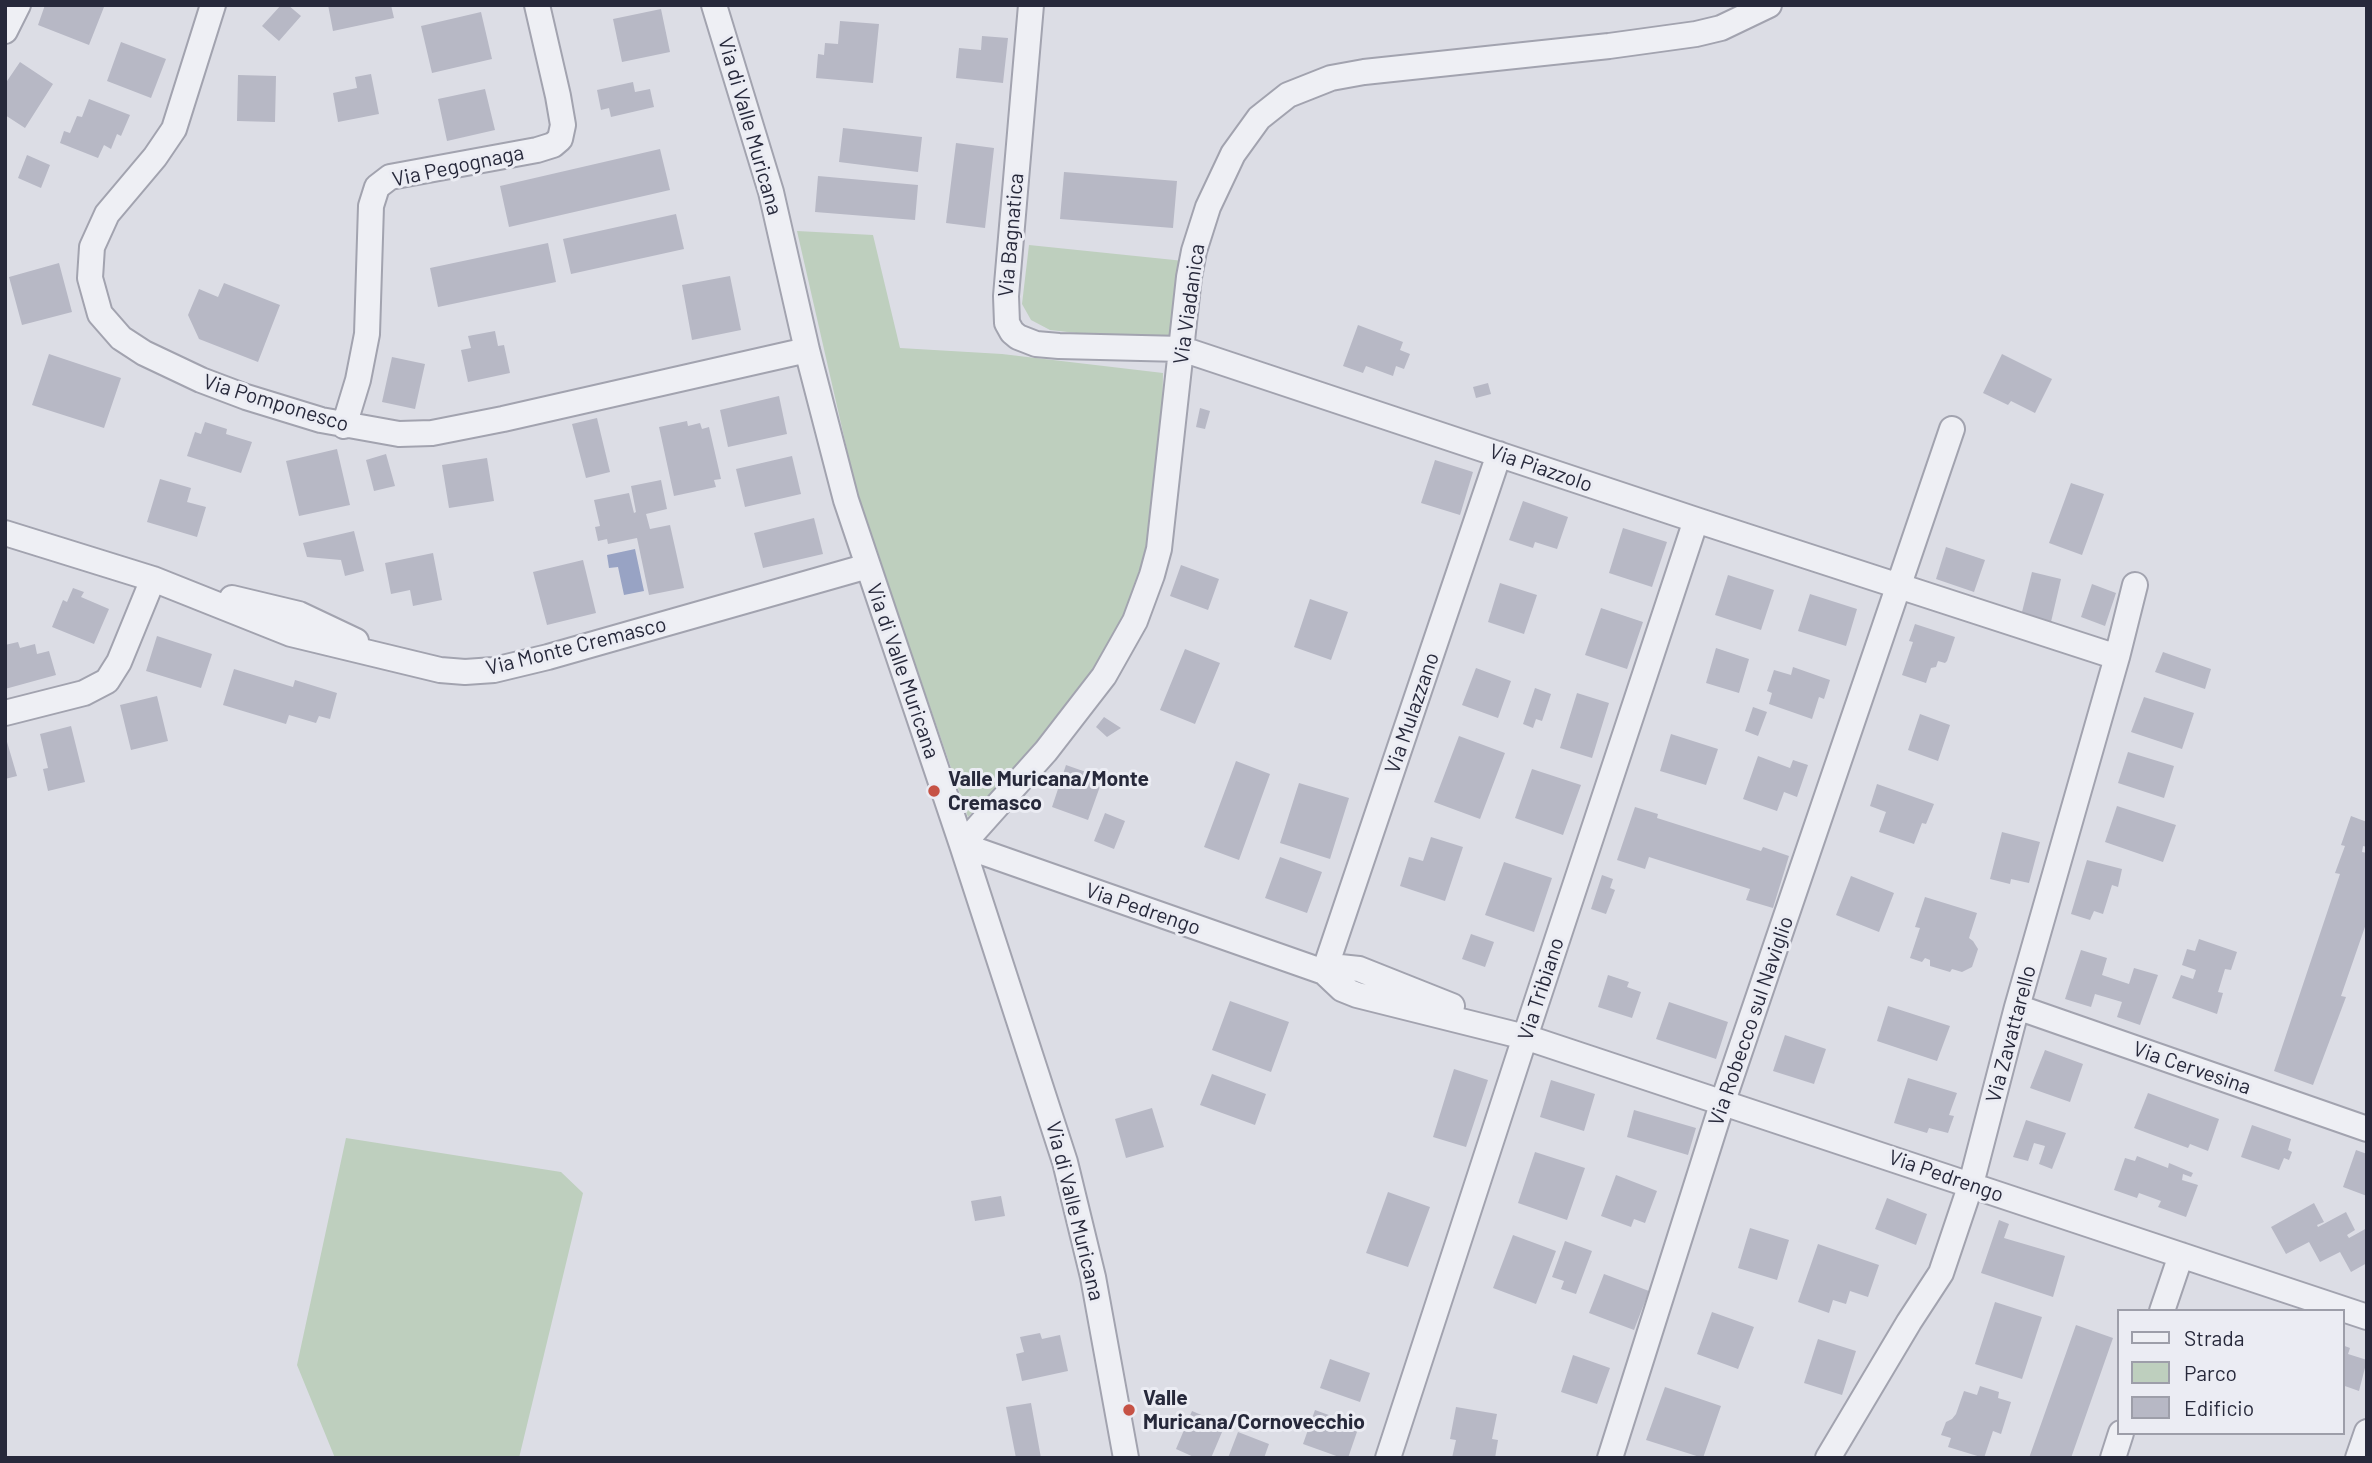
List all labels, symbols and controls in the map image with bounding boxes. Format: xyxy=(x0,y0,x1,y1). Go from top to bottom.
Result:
street label: Via di Valle Muricana xyxy=(713,34,787,218)
street label: Via Pegognaga xyxy=(390,140,526,192)
street label: Via Bagnatica xyxy=(993,172,1029,298)
street label: Via Viadanica xyxy=(1168,242,1210,366)
street label: Via Pomponesco xyxy=(200,369,352,437)
street label: Via Piazzolo xyxy=(1486,439,1596,497)
street label: Via di Valle Muricana xyxy=(861,580,945,762)
street label: Via Monte Cremasco xyxy=(483,611,669,681)
street label: Via Mulazzano xyxy=(1379,649,1445,777)
place label: Valle Muricana/Monte Cremasco xyxy=(948,766,1149,816)
marker: Valle Muricana/Monte Cremasco xyxy=(926,783,942,799)
street label: Via Pedrengo xyxy=(1082,878,1204,940)
street label: Via Robecco sul Naviglio xyxy=(1703,913,1799,1129)
street label: Via Tribiano xyxy=(1513,934,1569,1044)
street label: Via Zavattarello xyxy=(1981,963,2041,1105)
street label: Via Cervesina xyxy=(2130,1036,2254,1100)
street label: Via di Valle Muricana xyxy=(1041,1119,1109,1303)
street label: Via Pedrengo xyxy=(1885,1145,2007,1207)
legend xyxy=(2116,1309,2344,1435)
text: Strada xyxy=(2184,1325,2244,1350)
text: Parco xyxy=(2184,1360,2237,1385)
place label: Valle Muricana/Cornovecchio xyxy=(1143,1385,1365,1435)
text: Edificio xyxy=(2184,1395,2254,1420)
marker: Valle Muricana/Cornovecchio xyxy=(1121,1402,1137,1418)

